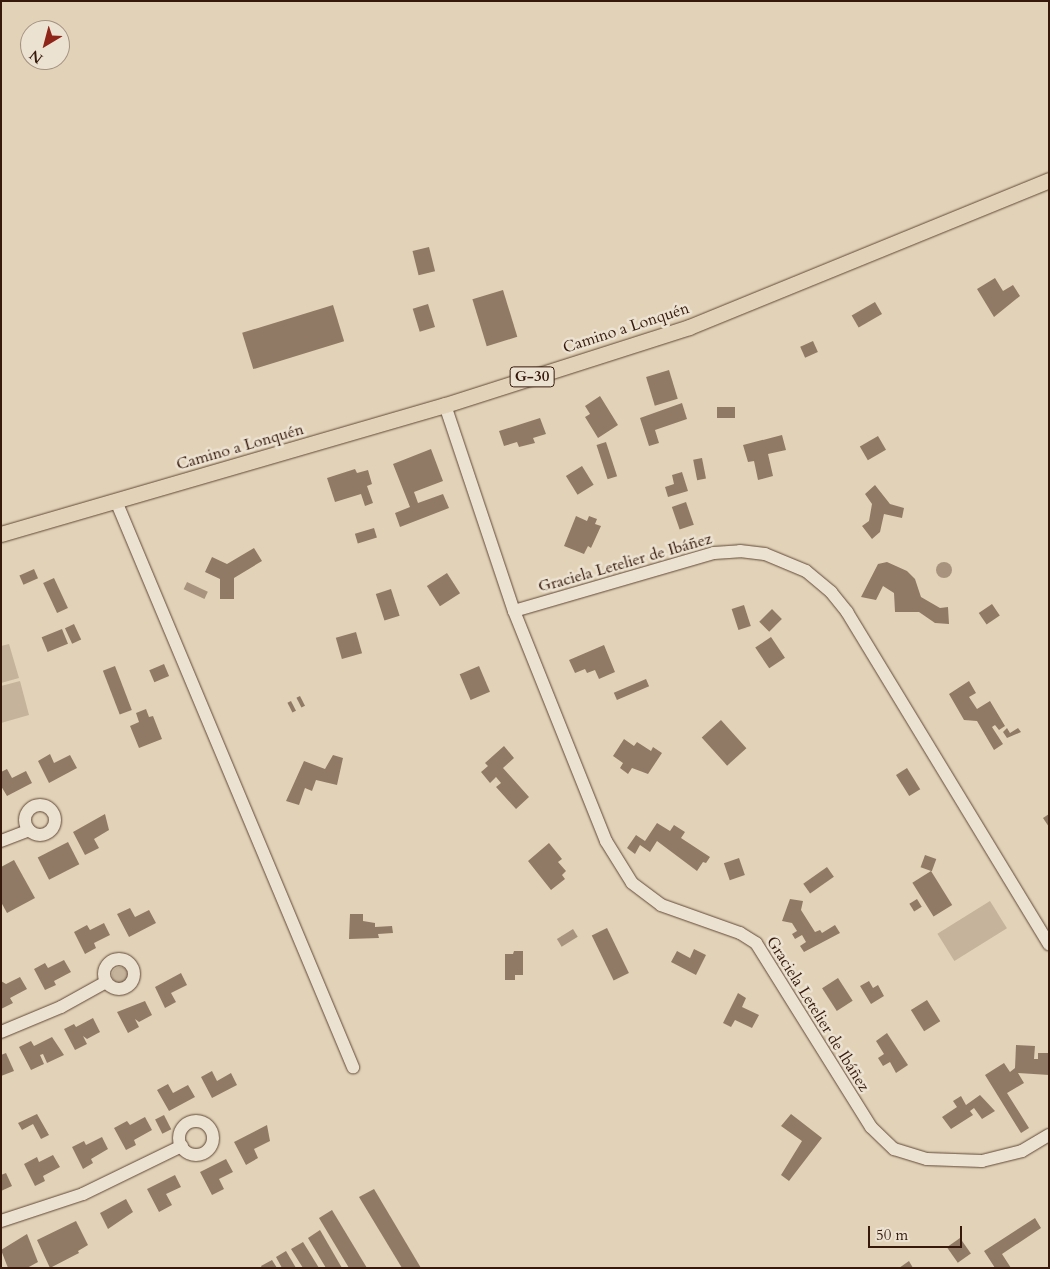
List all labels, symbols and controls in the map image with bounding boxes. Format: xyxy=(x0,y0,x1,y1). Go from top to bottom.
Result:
north arrow xyxy=(20,20,70,70)
text: N xyxy=(26,45,47,68)
street label: Camino a Lonquén xyxy=(560,299,692,357)
road number: G-30 xyxy=(510,364,554,390)
street label: Camino a Lonquén xyxy=(174,420,306,474)
street label: Graciela Letelier de Ibáñez xyxy=(536,529,714,597)
street label: Graciela Letelier de Ibáñez xyxy=(762,933,874,1095)
scale bar xyxy=(870,1216,964,1248)
text: 50 m xyxy=(876,1225,908,1245)

